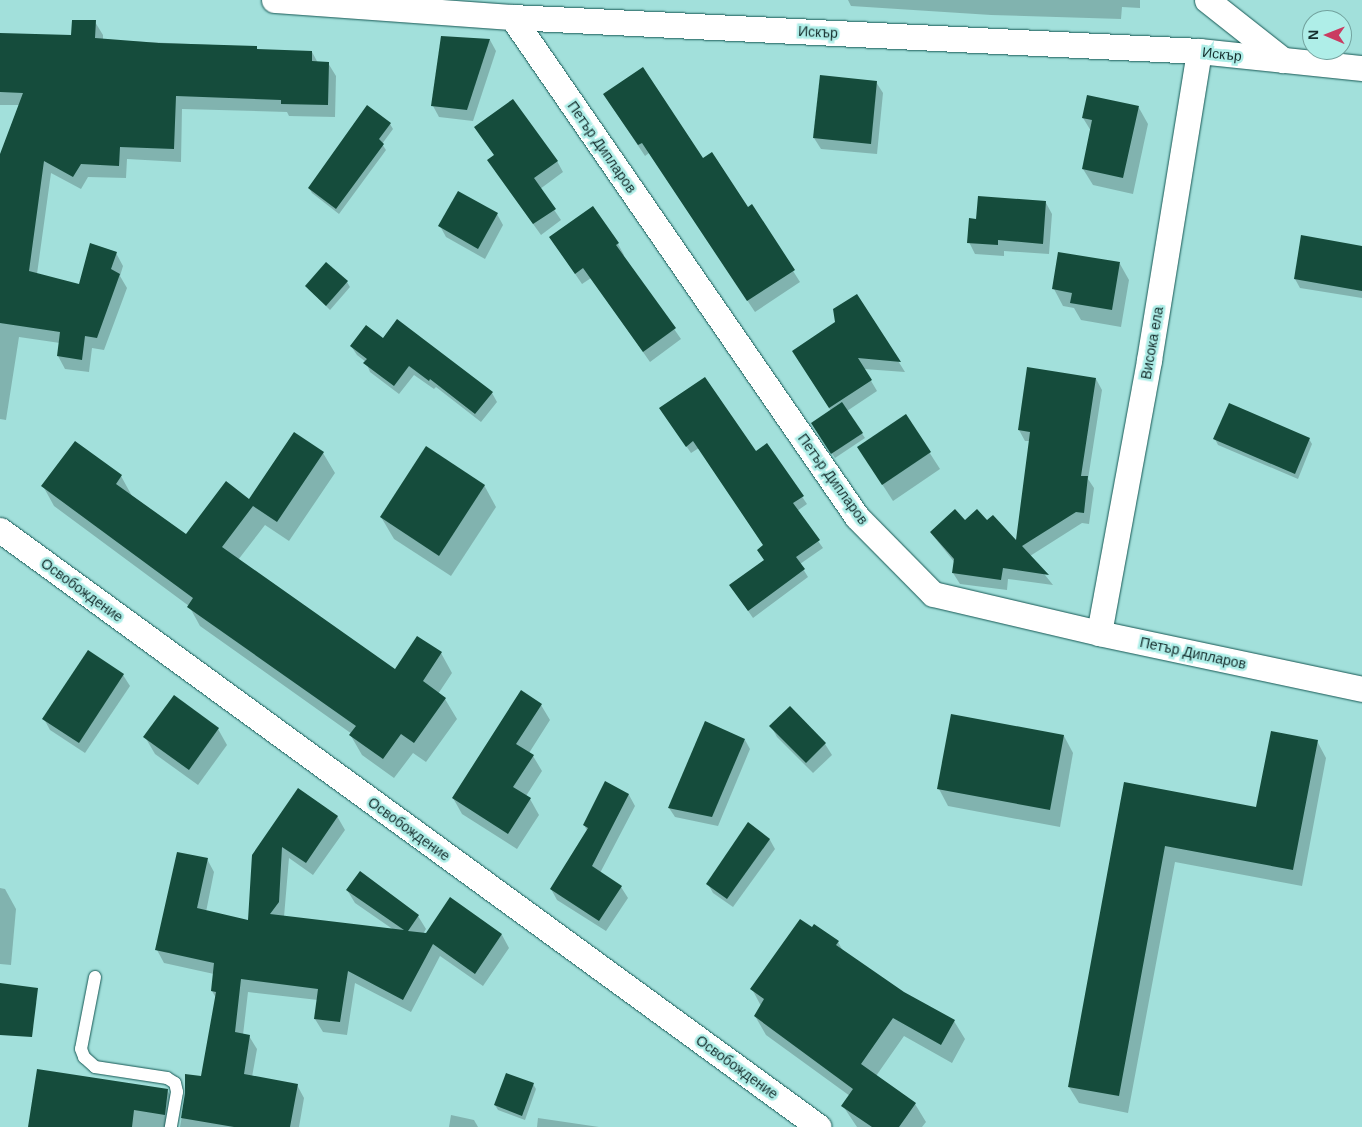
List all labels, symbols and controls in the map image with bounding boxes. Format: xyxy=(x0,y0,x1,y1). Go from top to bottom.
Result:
north arrow xyxy=(1302,10,1352,60)
street label: Искър xyxy=(798,23,838,41)
text: N xyxy=(1305,30,1321,40)
street label: Искър xyxy=(1201,44,1243,64)
street label: Петър Дипларов xyxy=(564,98,640,196)
street label: Висока ела xyxy=(1137,305,1167,381)
street label: Петър Дипларов xyxy=(794,430,872,528)
street label: Освобождение xyxy=(38,555,126,625)
street label: Петър Дипларов xyxy=(1138,634,1248,672)
street label: Освобождение xyxy=(365,794,453,864)
street label: Освобождение xyxy=(693,1032,781,1102)

